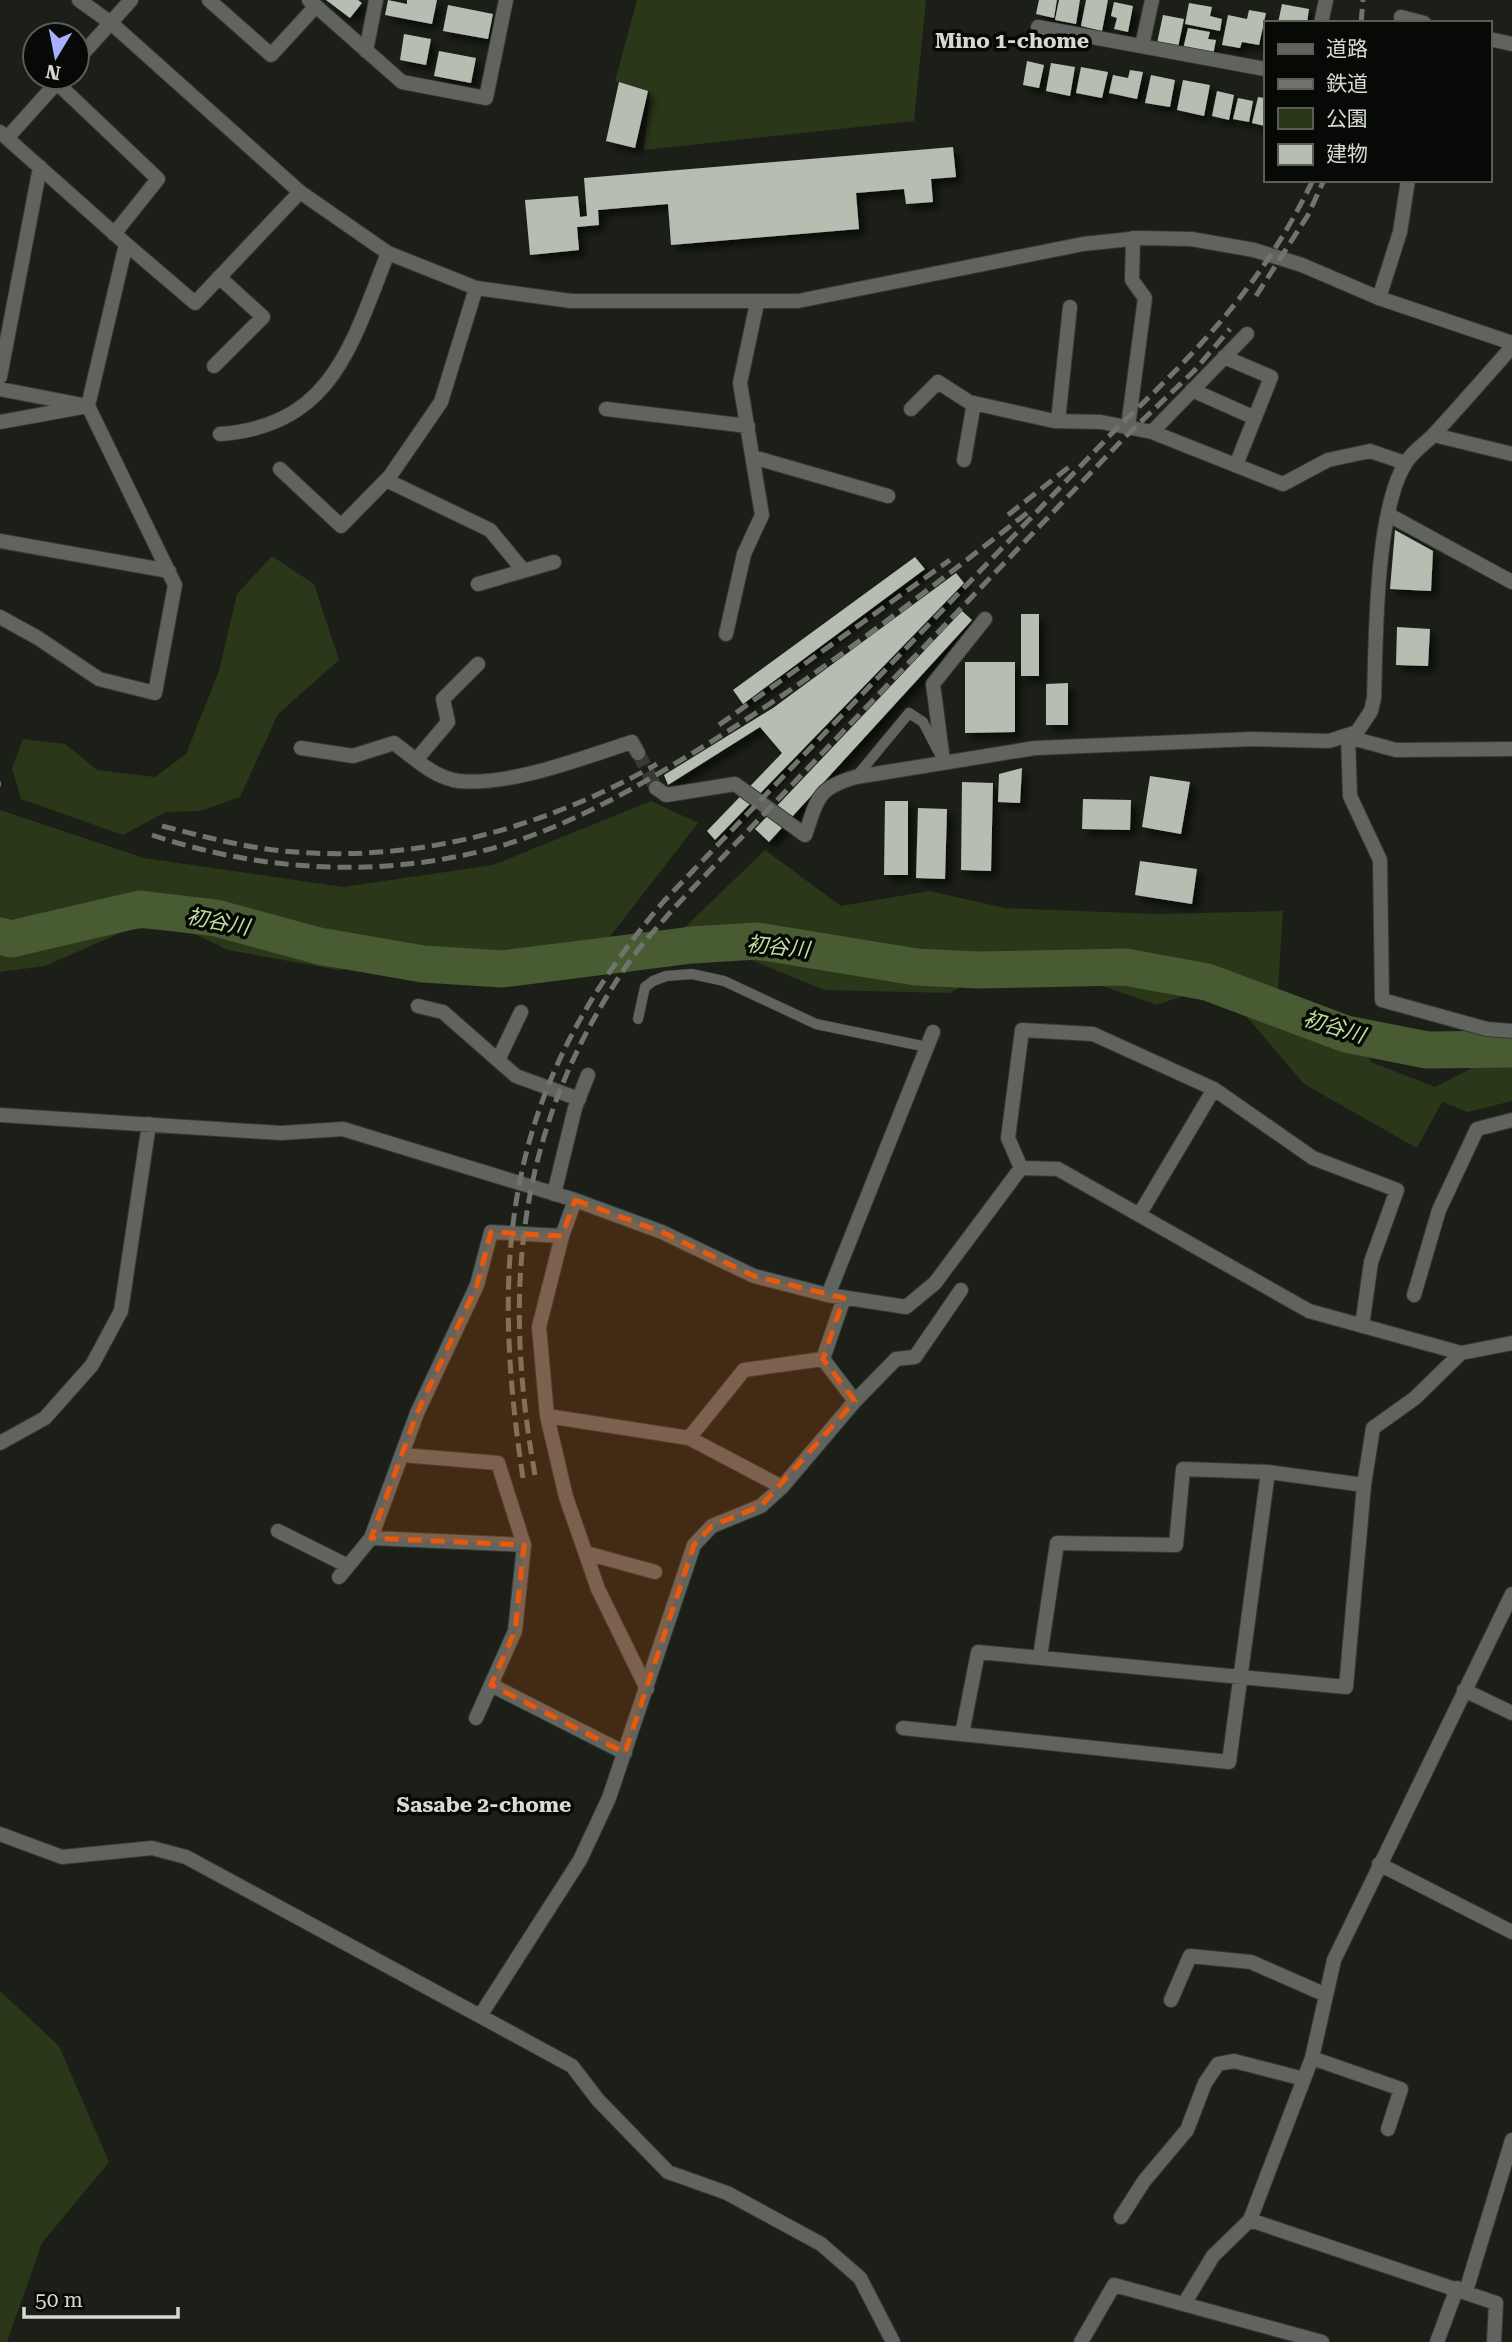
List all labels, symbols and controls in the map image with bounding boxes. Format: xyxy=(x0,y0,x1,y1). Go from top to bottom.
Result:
north arrow xyxy=(21,21,91,91)
legend xyxy=(1264,21,1491,182)
district label: Mino 1-chome xyxy=(935,29,1089,53)
text: 道路 xyxy=(1326,37,1368,61)
text: N xyxy=(44,60,62,85)
text: 鉄道 xyxy=(1326,72,1368,96)
text: 公園 xyxy=(1326,107,1368,131)
text: 建物 xyxy=(1326,142,1368,166)
water label: 初谷川 xyxy=(185,904,253,940)
water label: 初谷川 xyxy=(745,932,813,962)
water label: 初谷川 xyxy=(1300,1006,1370,1048)
district label: Sasabe 2-chome xyxy=(397,1793,571,1817)
scale bar xyxy=(24,2276,178,2320)
text: 50 m xyxy=(35,2288,83,2312)

